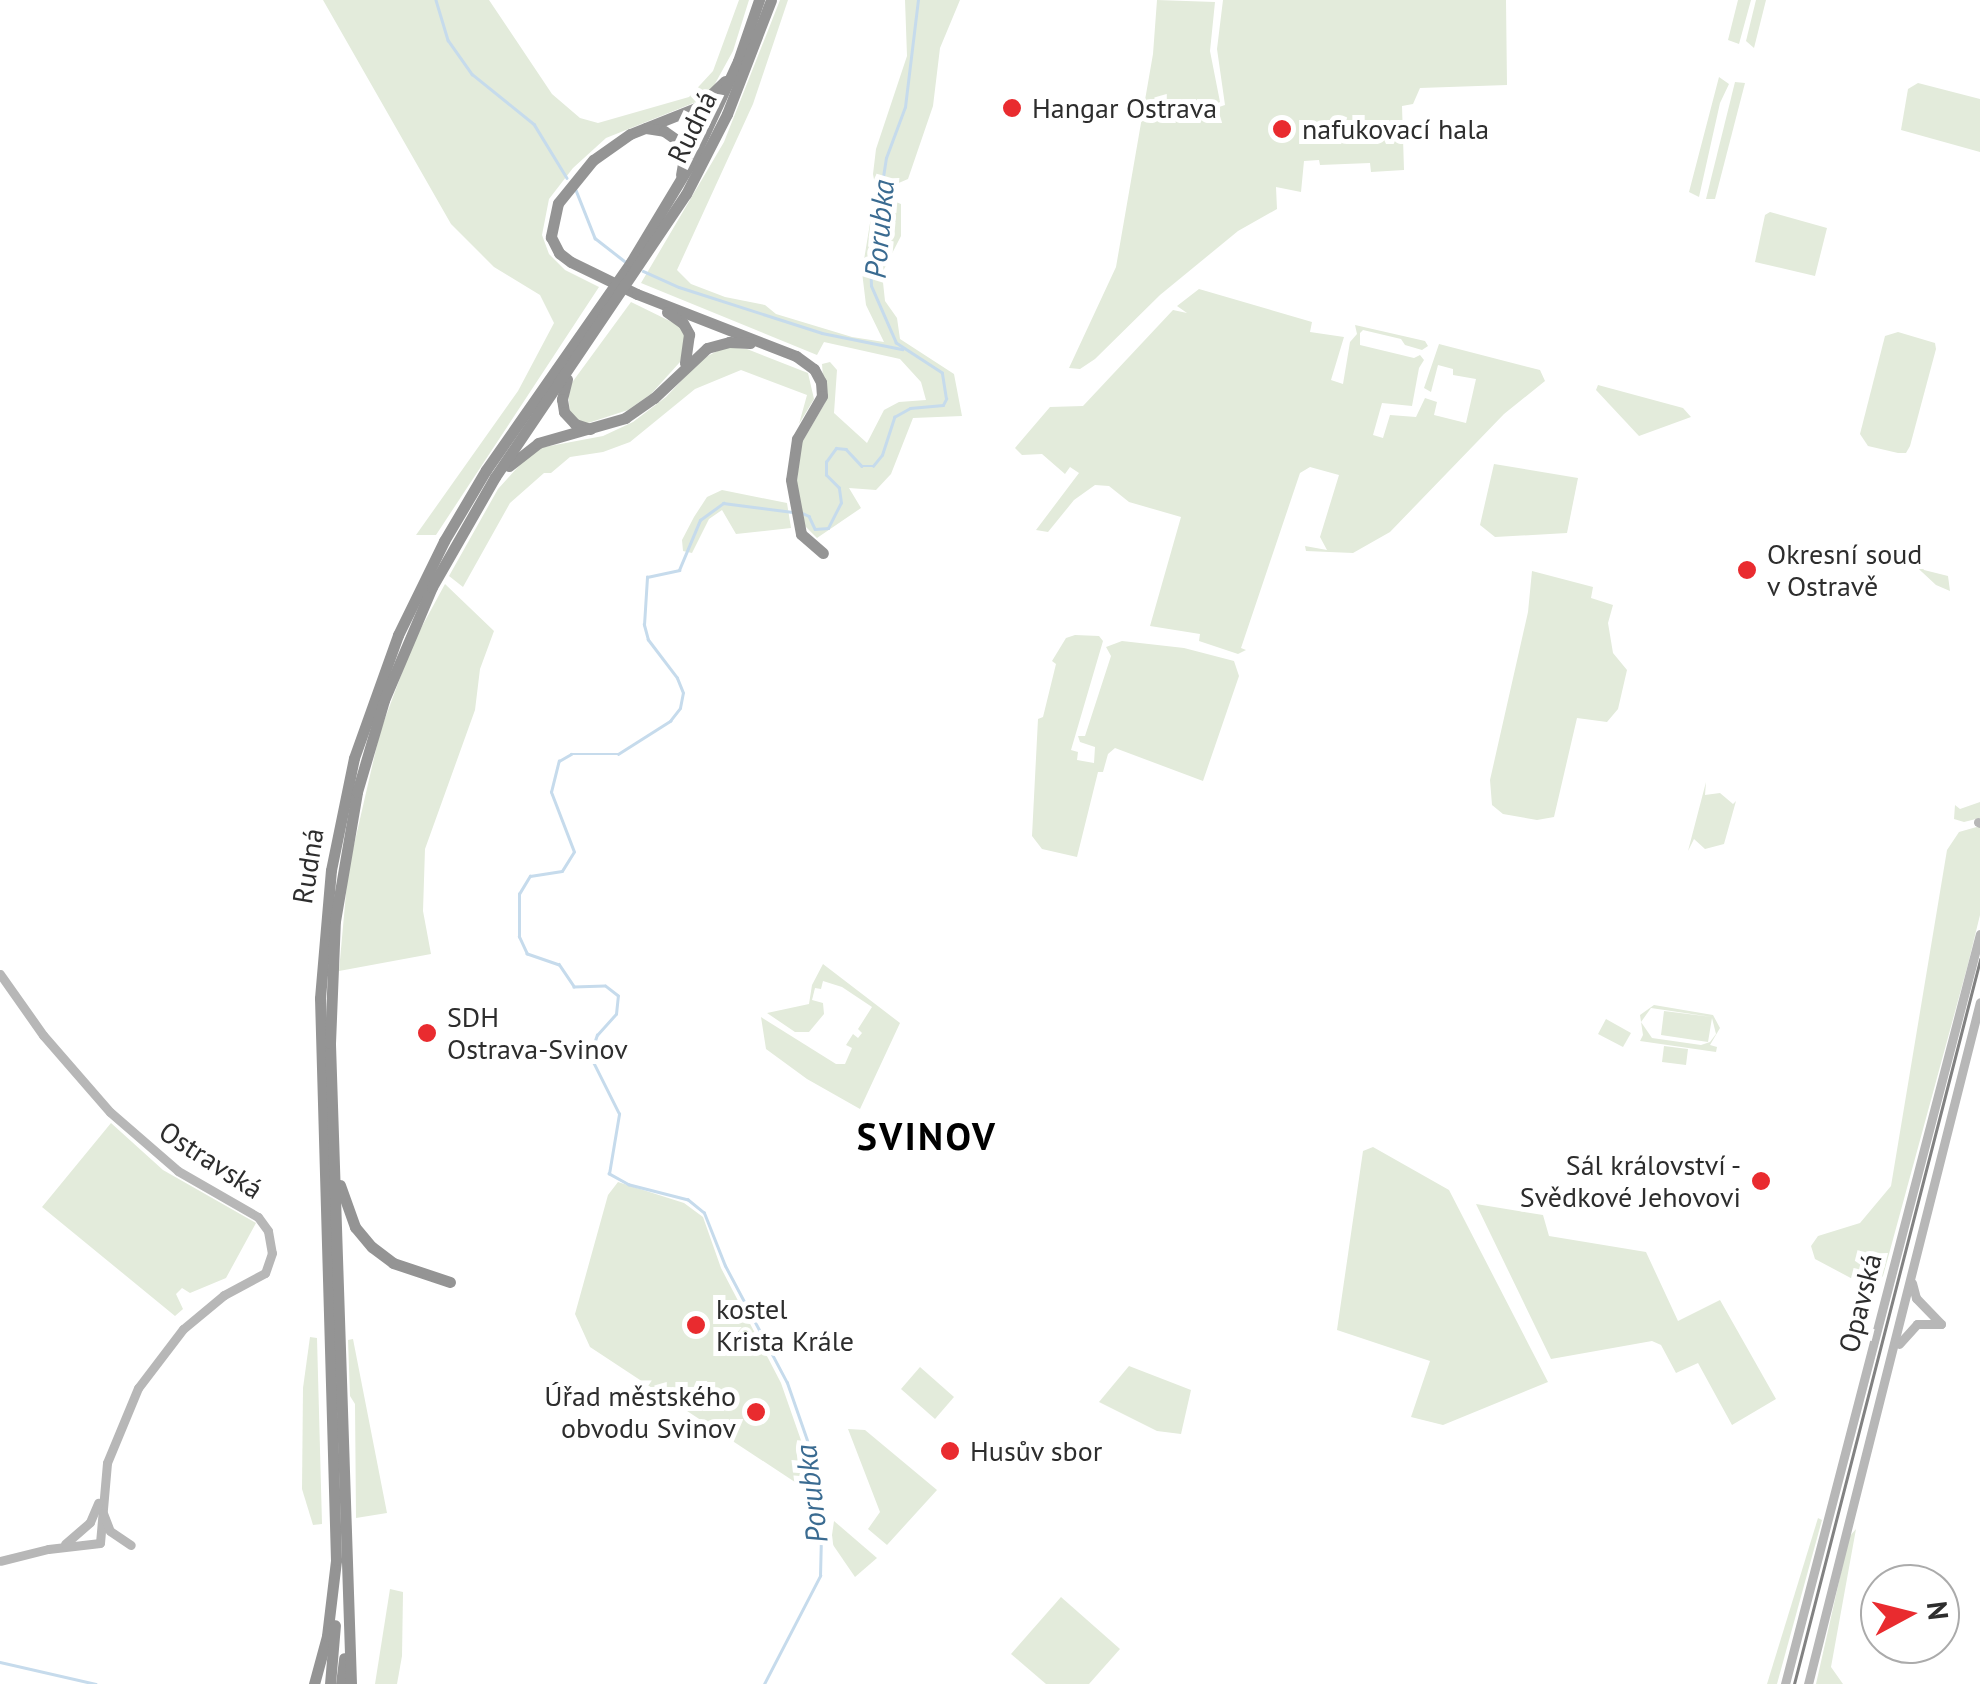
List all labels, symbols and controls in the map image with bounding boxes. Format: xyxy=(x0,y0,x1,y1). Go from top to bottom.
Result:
street label: Rudná xyxy=(660,86,724,168)
place label: Hangar Ostrava xyxy=(1032,91,1217,125)
marker: Hangar Ostrava xyxy=(1001,97,1023,119)
place label: nafukovací hala xyxy=(1302,112,1489,146)
marker: nafukovací hala xyxy=(1271,118,1293,140)
water label: Porubka xyxy=(857,178,901,280)
place label: Okresní soud v Ostravě xyxy=(1767,537,1922,603)
marker: Okresní soud v Ostravě xyxy=(1736,559,1758,581)
street label: Rudná xyxy=(285,826,331,906)
place label: SDH Ostrava-Svinov xyxy=(447,1000,628,1066)
marker: SDH Ostrava-Svinov xyxy=(416,1022,438,1044)
district label: SVINOV xyxy=(857,1113,997,1159)
street label: Ostravská xyxy=(153,1114,269,1206)
place label: Sál království - Svědkové Jehovovi xyxy=(1520,1148,1741,1214)
marker: Sál království - Svědkové Jehovovi xyxy=(1750,1170,1772,1192)
street label: Opavská xyxy=(1832,1250,1888,1356)
place label: kostel Krista Krále xyxy=(716,1292,854,1358)
marker: kostel Krista Krále xyxy=(685,1314,707,1336)
place label: Úřad městského obvodu Svinov xyxy=(544,1379,736,1445)
marker: Úřad městského obvodu Svinov xyxy=(745,1401,767,1423)
place label: Husův sbor xyxy=(970,1434,1103,1468)
marker: Husův sbor xyxy=(939,1440,961,1462)
water label: Porubka xyxy=(787,1443,835,1545)
north arrow xyxy=(1860,1564,1960,1664)
text: N xyxy=(1919,1599,1958,1622)

